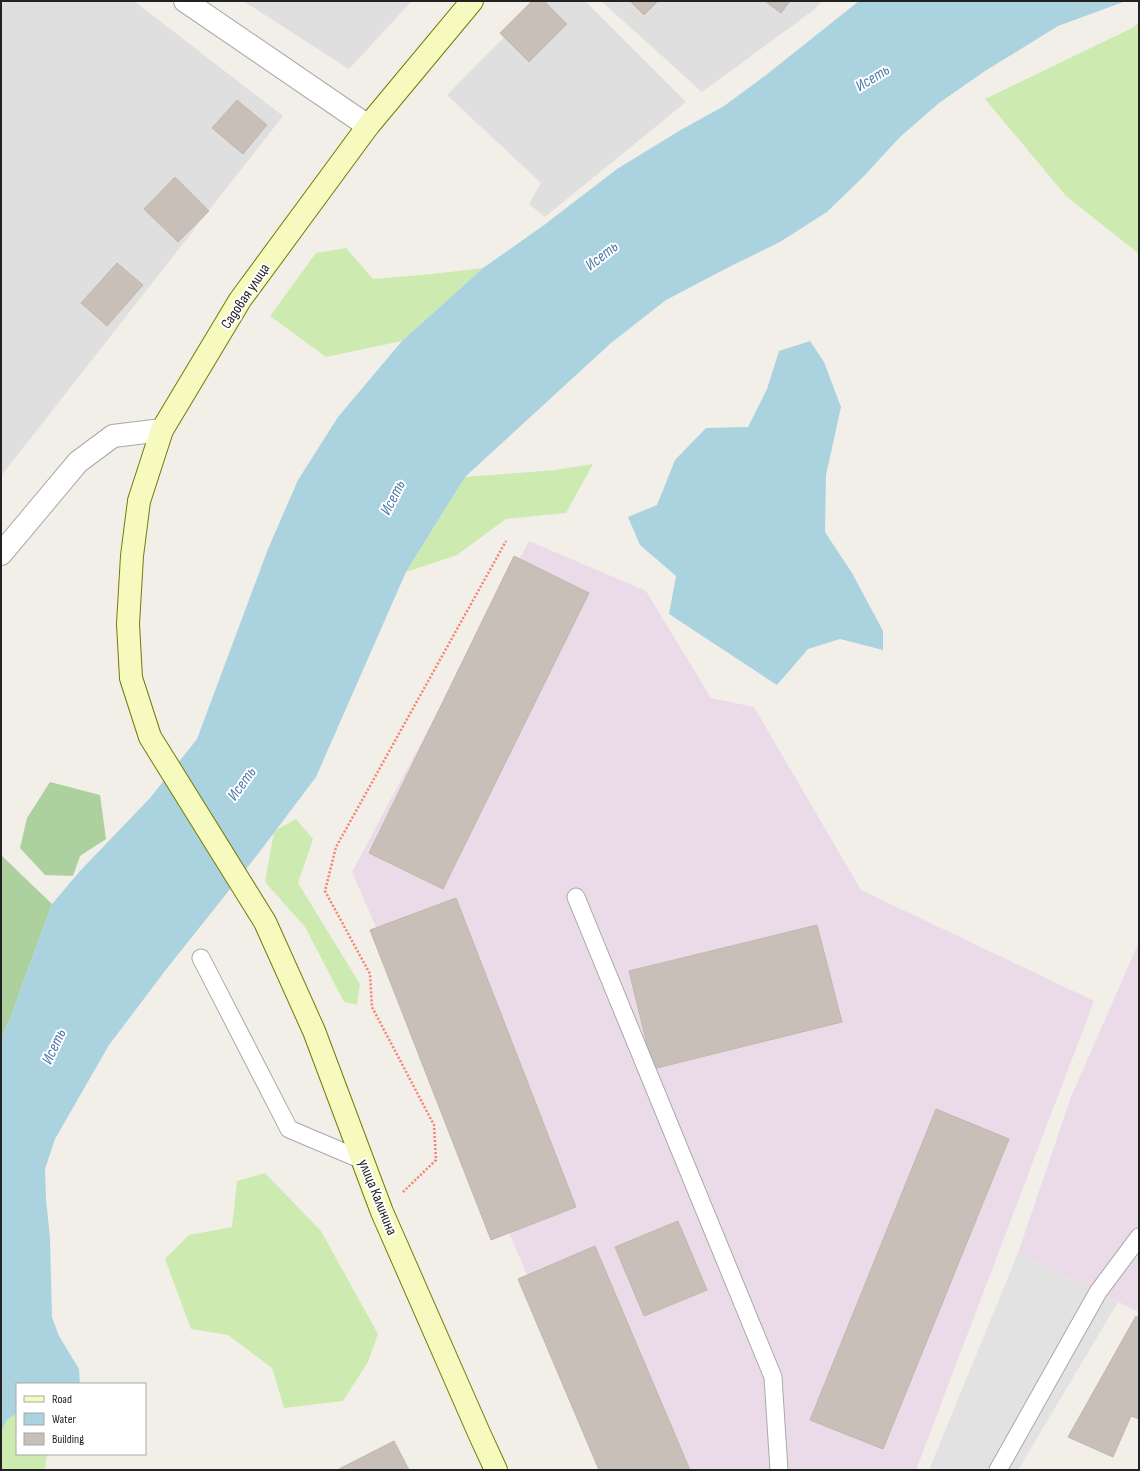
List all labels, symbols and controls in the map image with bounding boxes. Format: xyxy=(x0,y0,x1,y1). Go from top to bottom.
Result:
water label: Исеть xyxy=(852,60,893,96)
water label: Исеть xyxy=(582,237,622,275)
street label: Садовая улица xyxy=(217,260,274,333)
water label: Исеть xyxy=(377,477,410,518)
water label: Исеть xyxy=(224,763,261,804)
water label: Исеть xyxy=(38,1026,71,1067)
street label: улица Калинина xyxy=(354,1156,401,1238)
legend xyxy=(16,1383,146,1455)
text: Road xyxy=(52,1392,72,1407)
text: Water xyxy=(52,1412,76,1427)
text: Building xyxy=(52,1432,84,1447)

